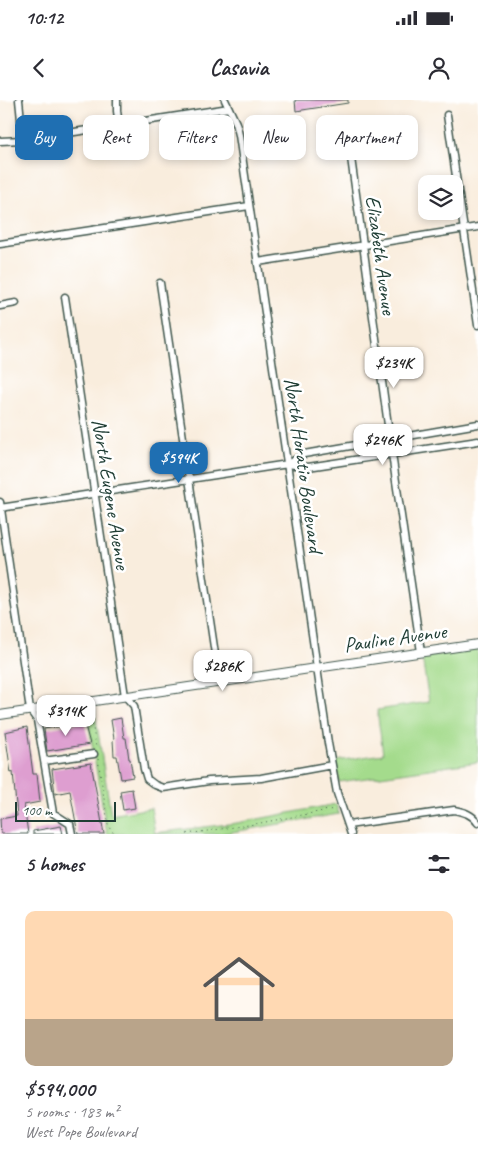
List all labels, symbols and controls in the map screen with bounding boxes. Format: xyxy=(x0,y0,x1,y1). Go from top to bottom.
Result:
text: 10:12 xyxy=(25,6,63,30)
icon: back xyxy=(25,54,53,82)
text: Casavia xyxy=(210,54,268,82)
icon: person xyxy=(425,54,453,82)
chip: Buy xyxy=(15,115,73,160)
chip: Rent xyxy=(83,115,149,160)
chip: Filters xyxy=(159,115,234,160)
chip: New xyxy=(244,115,306,160)
chip: Apartment xyxy=(316,115,418,160)
map controls xyxy=(418,175,463,220)
button: layers xyxy=(418,175,463,220)
street label: Elizabeth Avenue xyxy=(360,194,402,317)
pin: $234K xyxy=(359,346,429,389)
text: $234K xyxy=(376,353,412,373)
street label: North Horatio Boulevard xyxy=(279,376,330,558)
street label: North Eugene Avenue xyxy=(86,417,136,573)
pin: $246K xyxy=(348,424,418,466)
text: $246K xyxy=(364,430,402,450)
pin: $594K xyxy=(144,442,214,484)
text: $594K xyxy=(161,448,197,468)
street label: Pauline Avenue xyxy=(342,618,450,658)
pin: $286K xyxy=(188,650,258,692)
text: $286K xyxy=(204,656,242,676)
pin: $314K xyxy=(31,694,101,737)
text: $314K xyxy=(48,701,84,721)
scale bar xyxy=(15,799,116,822)
text: 100 m xyxy=(22,802,52,819)
icon: filters xyxy=(425,850,453,878)
text: 5 homes xyxy=(25,851,84,877)
icon: home xyxy=(194,944,284,1034)
text: $594,000 xyxy=(25,1076,95,1102)
text: 5 rooms · 183 m² xyxy=(25,1102,119,1122)
text: West Pope Boulevard xyxy=(25,1122,137,1142)

